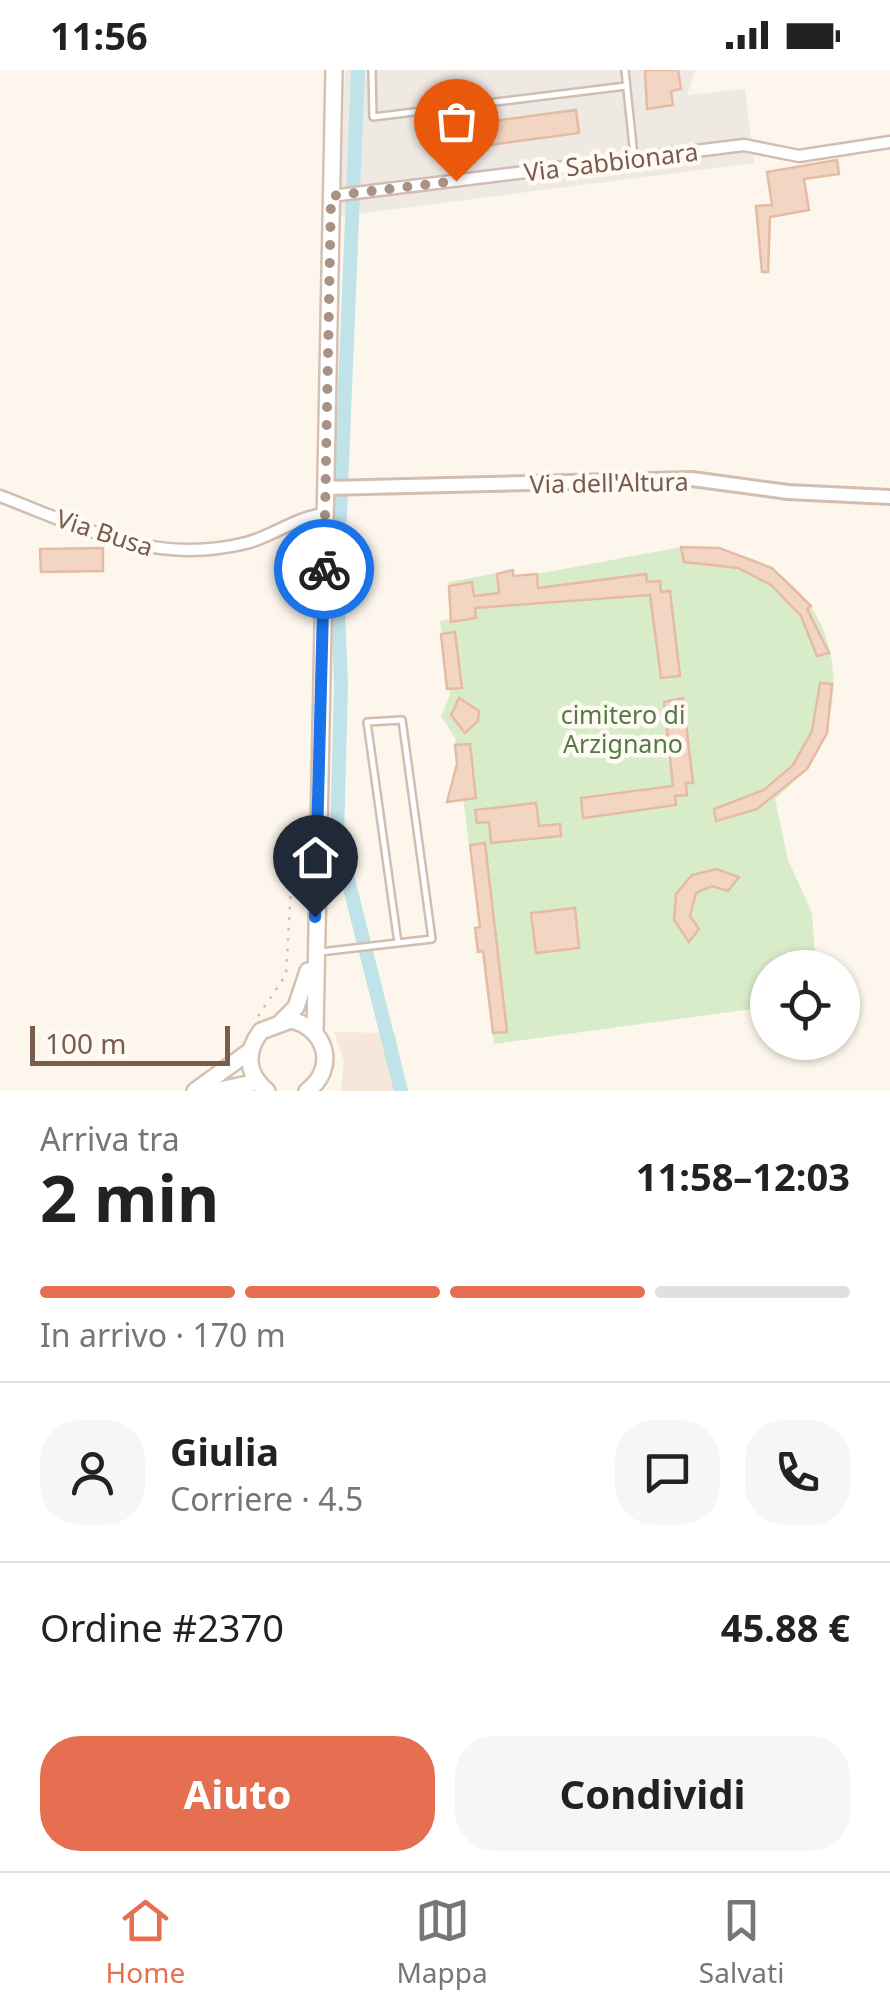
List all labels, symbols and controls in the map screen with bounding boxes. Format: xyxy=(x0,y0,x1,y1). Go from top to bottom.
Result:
text: 11:56 xyxy=(50,9,148,61)
pin xyxy=(414,79,499,182)
icon: bag xyxy=(429,94,484,149)
street label: Via Sabbionara xyxy=(522,133,700,189)
street label: Via dell'Altura xyxy=(529,464,689,500)
street label: Via Busa xyxy=(52,500,158,564)
courier xyxy=(274,519,374,619)
icon: bike xyxy=(297,542,352,597)
park label: cimitero di Arzignano xyxy=(561,697,685,760)
pin xyxy=(273,815,358,918)
icon: home xyxy=(288,830,343,885)
map controls xyxy=(750,950,860,1060)
button: locate xyxy=(750,950,860,1060)
scale bar xyxy=(30,1021,230,1066)
text: 100 m xyxy=(45,1024,127,1062)
text: Arriva tra xyxy=(40,1117,180,1160)
text: 11:58–12:03 xyxy=(636,1150,850,1202)
text: 2 min xyxy=(40,1153,219,1241)
text: In arrivo · 170 m xyxy=(40,1313,286,1356)
button: person xyxy=(40,1420,145,1525)
button: chat xyxy=(615,1420,720,1525)
button: phone xyxy=(745,1420,850,1525)
text: Giulia xyxy=(170,1425,279,1477)
text: Corriere · 4.5 xyxy=(170,1477,363,1520)
text: Ordine #2370 xyxy=(40,1601,284,1653)
text: 45.88 € xyxy=(721,1601,850,1653)
button: Aiuto xyxy=(40,1736,435,1851)
button: Condividi xyxy=(455,1736,850,1851)
tab: Home xyxy=(106,1893,185,1991)
tab: Mappa xyxy=(396,1893,488,1991)
tab: Salvati xyxy=(699,1893,784,1991)

